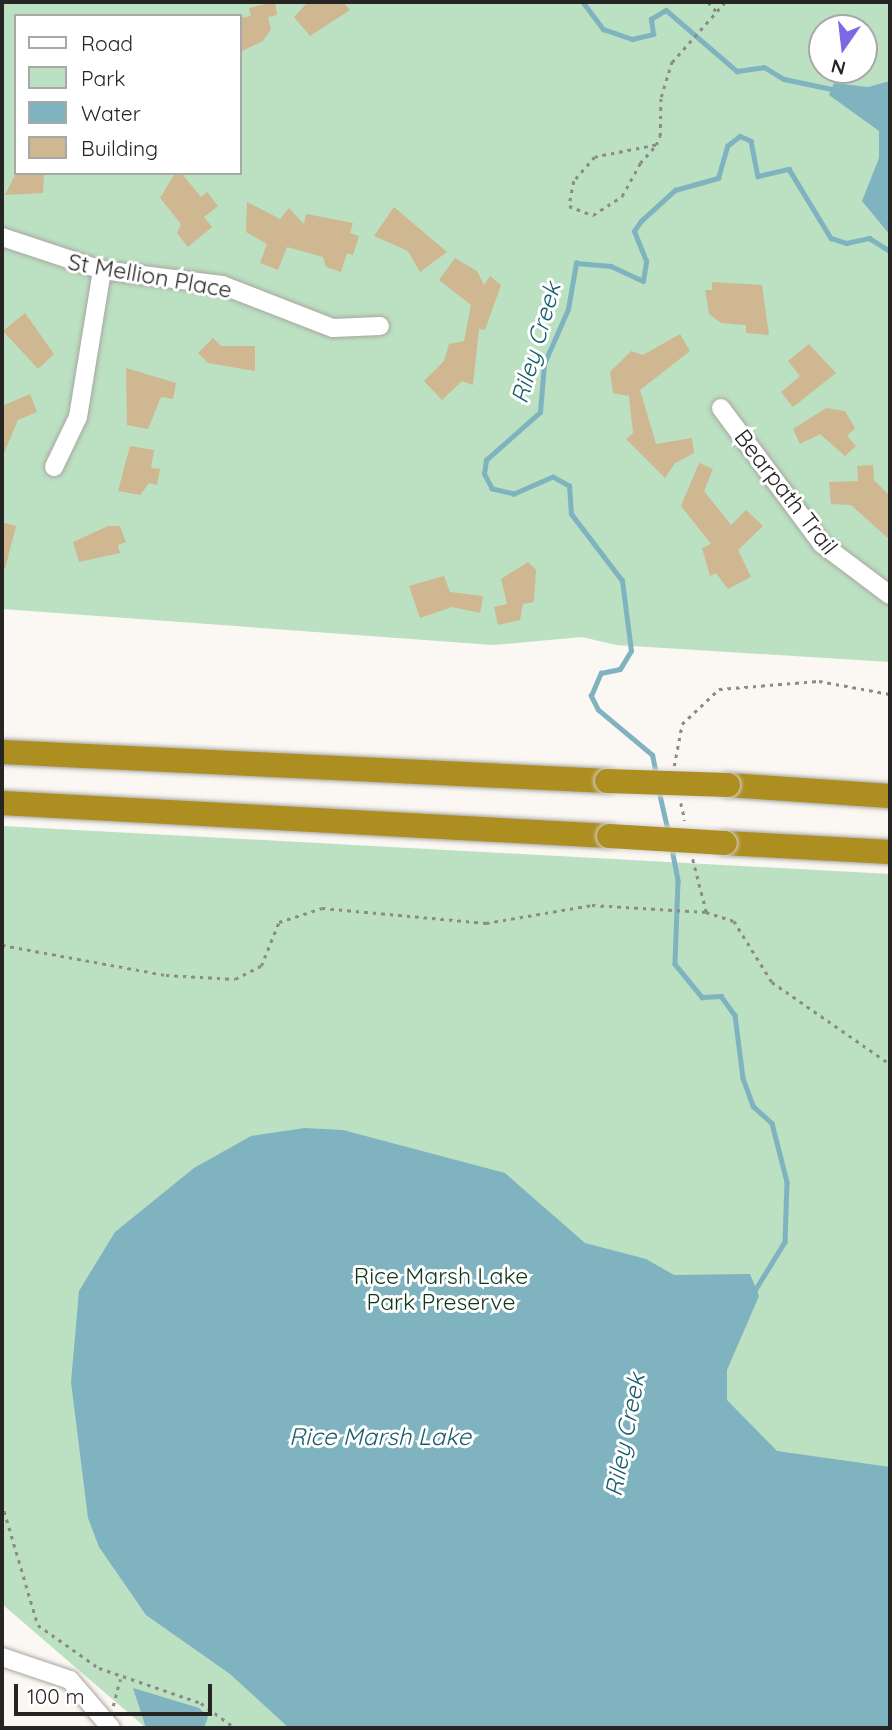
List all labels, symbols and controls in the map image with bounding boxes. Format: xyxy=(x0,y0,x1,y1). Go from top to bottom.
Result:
legend xyxy=(14,14,242,175)
north arrow xyxy=(808,14,878,84)
text: Road xyxy=(81,30,133,56)
text: N xyxy=(829,54,848,81)
text: Park xyxy=(81,65,125,91)
text: Water xyxy=(81,100,141,126)
text: Building xyxy=(81,135,158,161)
street label: St Mellion Place xyxy=(66,248,234,304)
water label: Riley Creek xyxy=(505,279,567,407)
street label: Bearpath Trail xyxy=(729,424,843,560)
park label: Rice Marsh Lake Park Preserve xyxy=(354,1262,528,1316)
water label: Riley Creek xyxy=(599,1371,651,1499)
water label: Rice Marsh Lake xyxy=(289,1423,471,1451)
scale bar xyxy=(18,1670,215,1714)
text: 100 m xyxy=(27,1683,85,1709)

